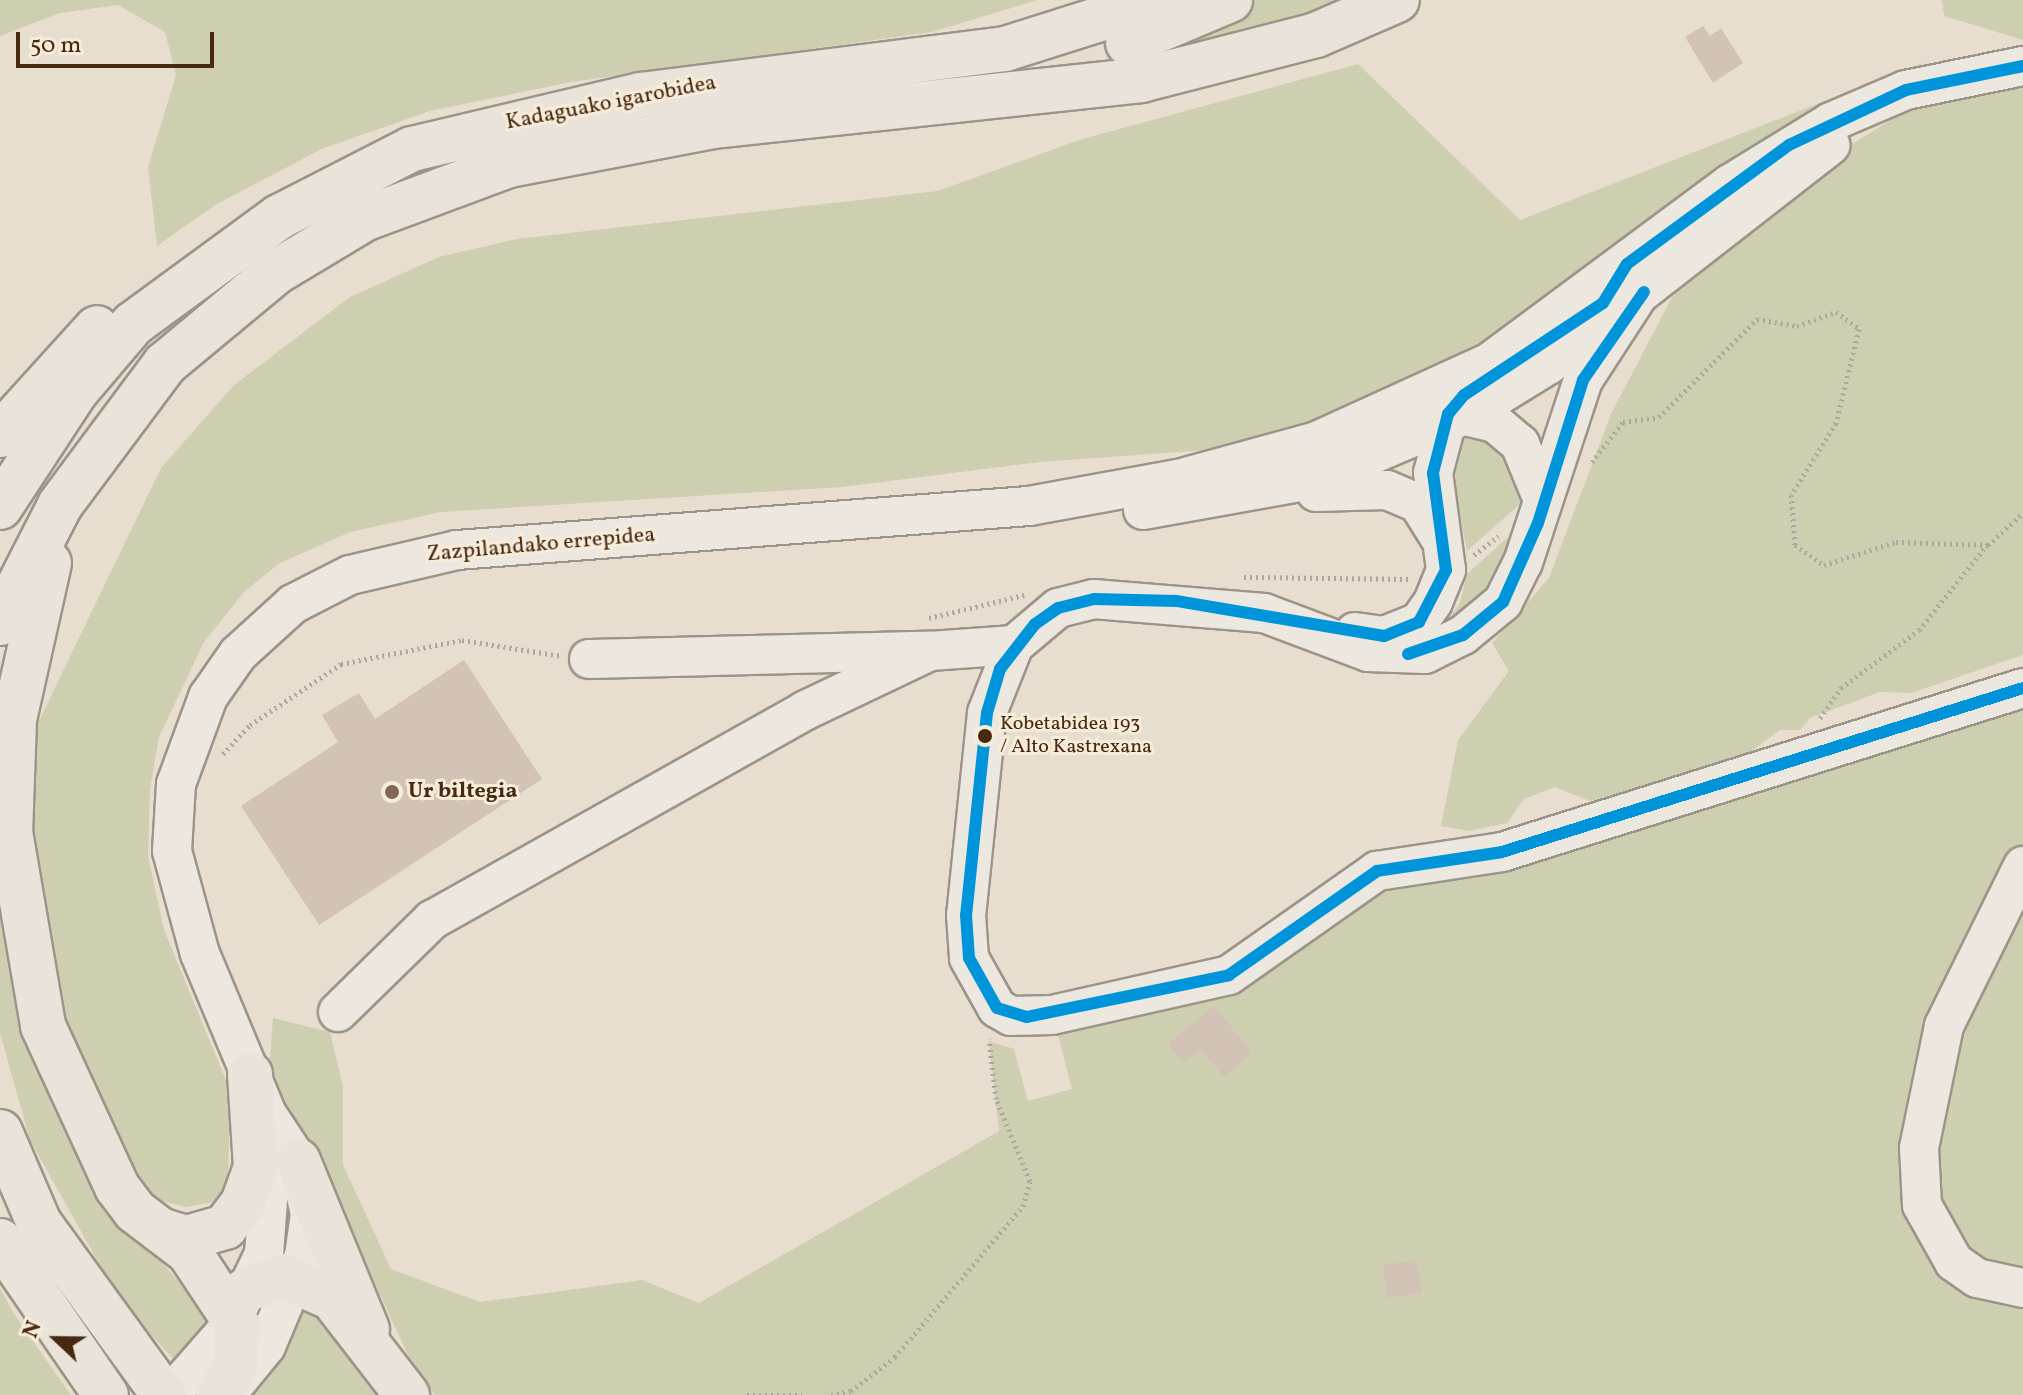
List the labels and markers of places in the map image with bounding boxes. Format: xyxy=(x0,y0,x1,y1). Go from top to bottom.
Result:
place label: Kobetabidea 193 / Alto Kastrexana xyxy=(1000,712,1152,759)
marker: Kobetabidea 193 / Alto Kastrexana xyxy=(977,728,993,744)
place label: Ur biltegia xyxy=(408,779,518,805)
marker: Ur biltegia xyxy=(383,783,401,801)

